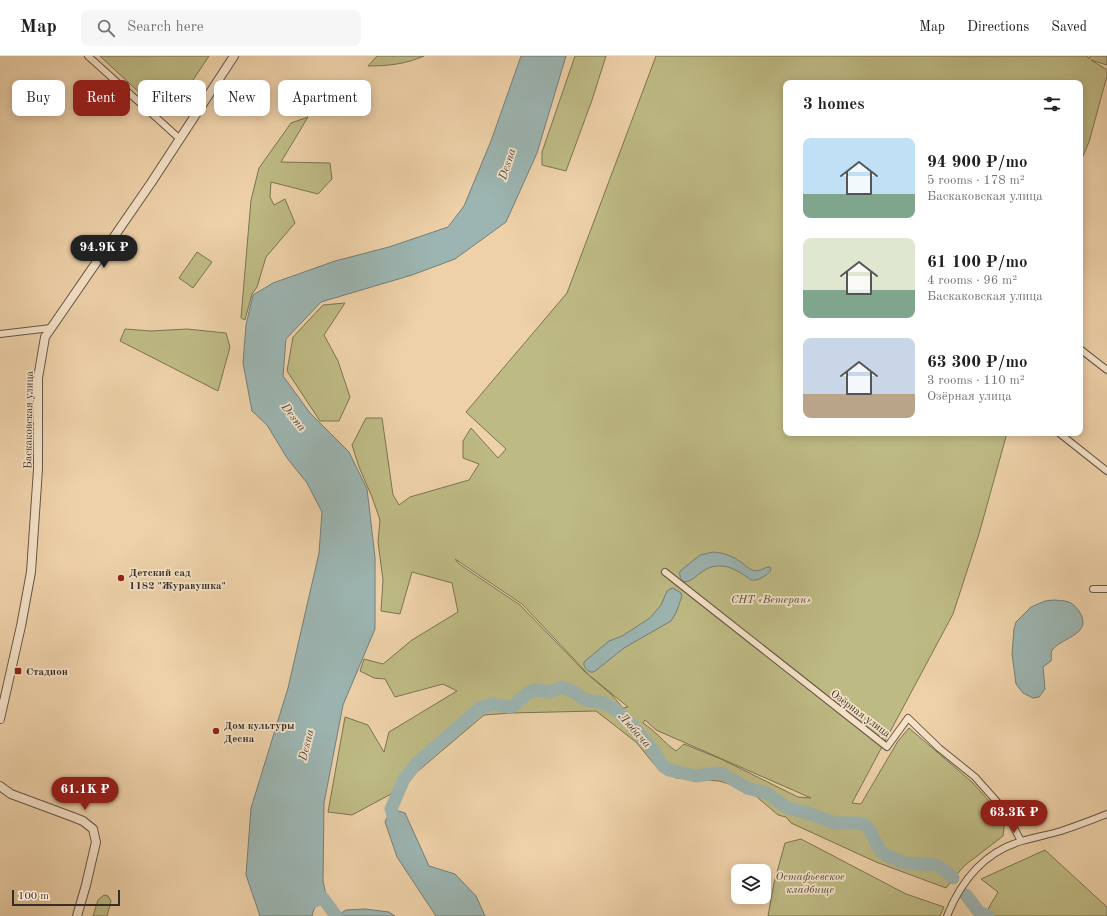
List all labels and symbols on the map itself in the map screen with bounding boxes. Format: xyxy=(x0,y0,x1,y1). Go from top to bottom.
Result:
water label: Desna xyxy=(497,147,519,182)
pin: 94.9K ₽ xyxy=(67,235,141,269)
street label: Баскаковская улица xyxy=(23,370,36,469)
water label: Desna xyxy=(278,400,308,434)
place label: Детский сад 1182 "Журавушка" xyxy=(129,568,226,592)
marker: Детский сад 1182 "Журавушка" xyxy=(116,573,126,583)
park label: СНТ «Ветеран» xyxy=(731,595,811,606)
marker: Стадион xyxy=(13,666,23,676)
place label: Стадион xyxy=(26,667,68,678)
street label: Озёрная улица xyxy=(828,688,892,740)
water label: Любача xyxy=(616,710,654,751)
place label: Дом культуры Десна xyxy=(224,721,295,745)
marker: Дом культуры Десна xyxy=(211,726,221,736)
water label: Desna xyxy=(297,728,317,763)
pin: 61.1K ₽ xyxy=(48,777,122,811)
pin: 63.3K ₽ xyxy=(977,800,1051,834)
park label: Остафьевское кладбище xyxy=(775,872,845,896)
scale bar xyxy=(12,888,120,907)

